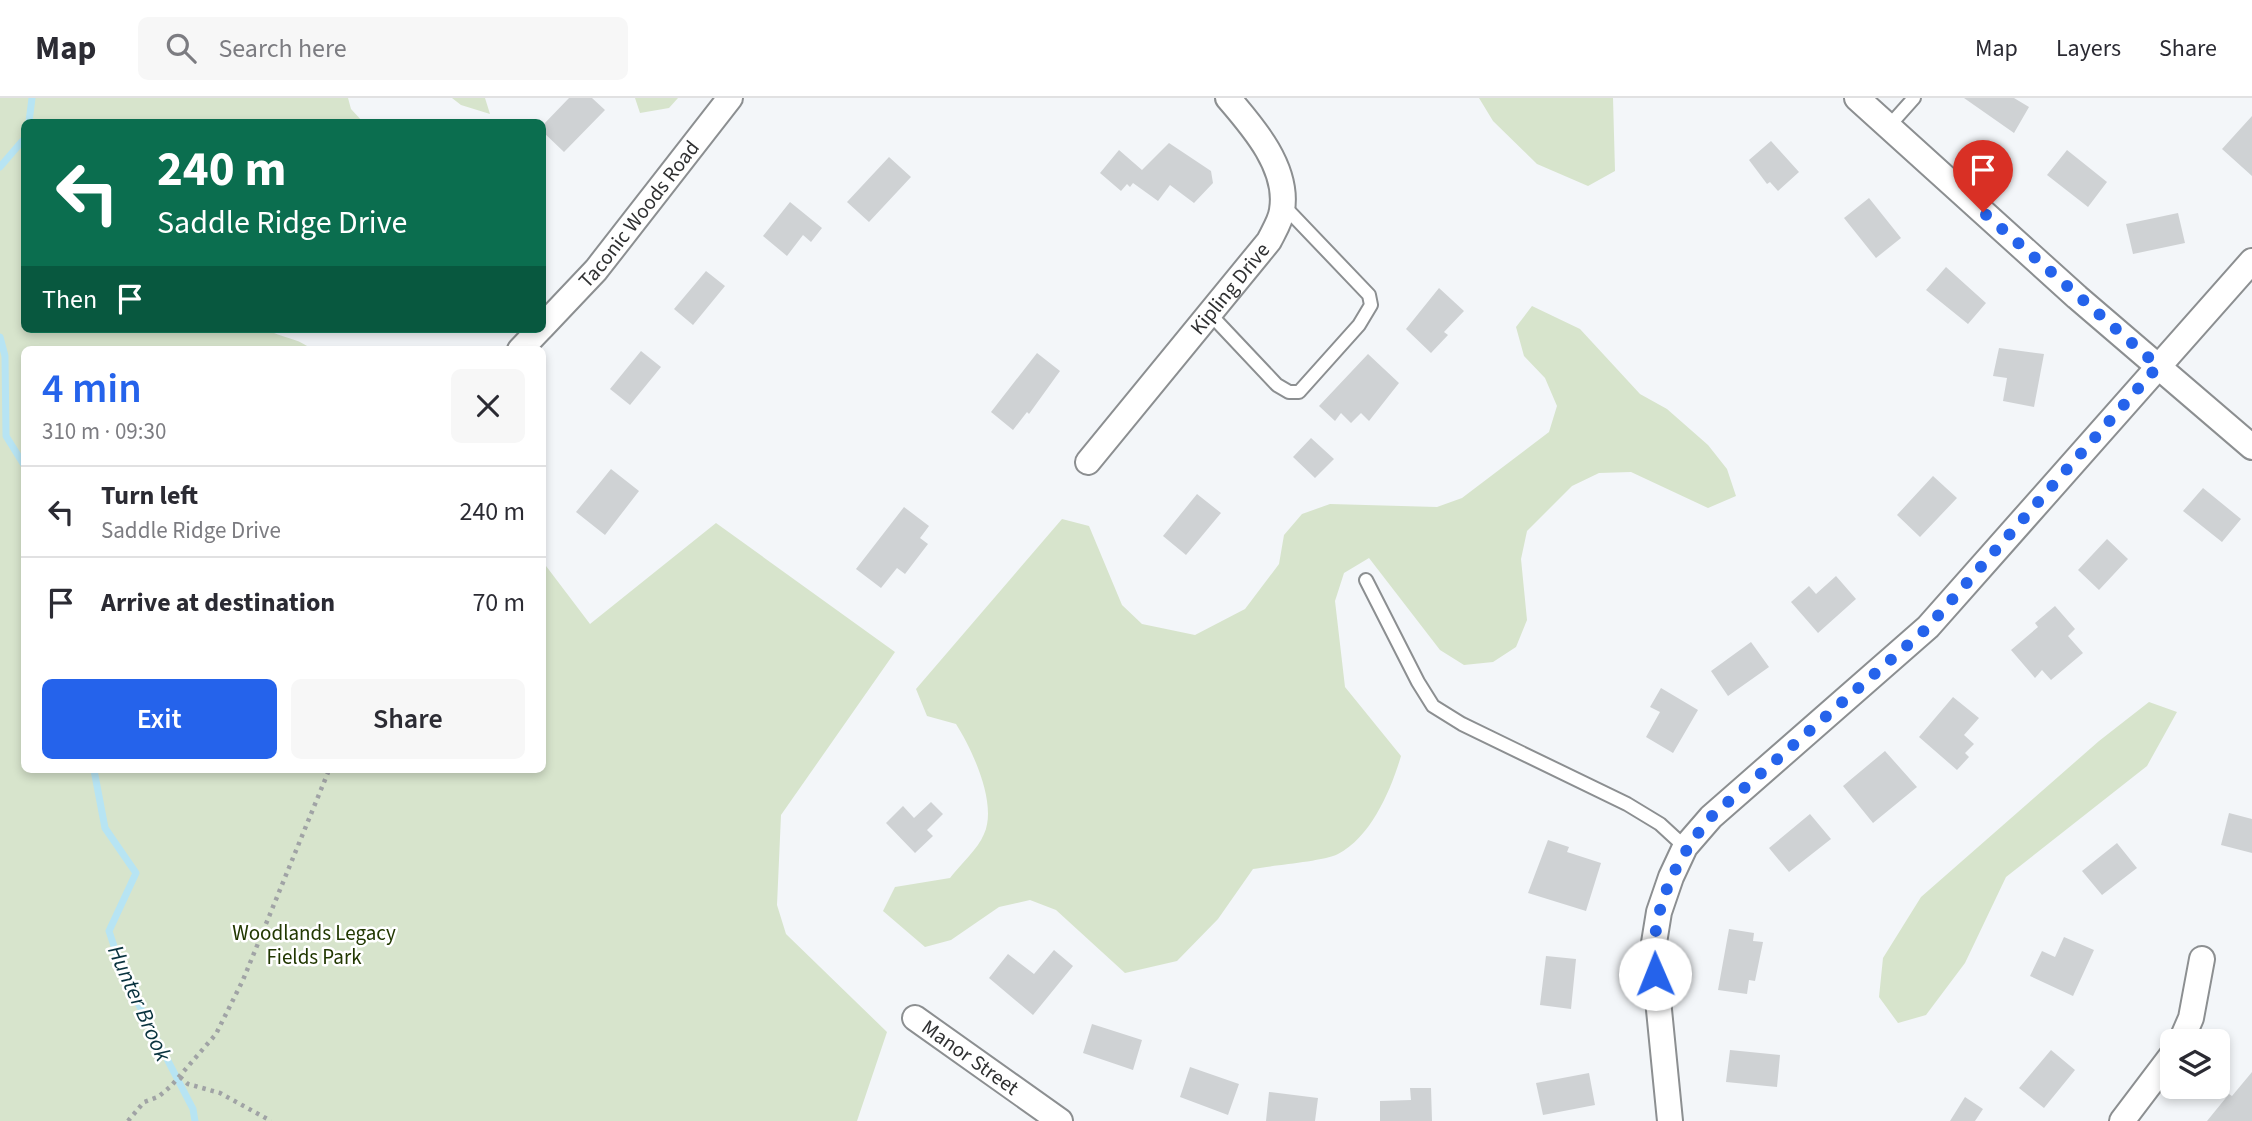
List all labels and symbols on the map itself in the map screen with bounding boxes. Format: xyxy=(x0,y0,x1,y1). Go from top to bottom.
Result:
street label: Taconic Woods Road xyxy=(572,134,707,295)
pin xyxy=(1953,140,2013,212)
street label: Kipling Drive xyxy=(1183,236,1277,341)
park label: Woodlands Legacy Fields Park xyxy=(232,918,396,972)
position arrow xyxy=(1618,937,1692,1011)
water label: Hunter Brook xyxy=(99,940,180,1068)
street label: Manor Street xyxy=(916,1012,1025,1102)

